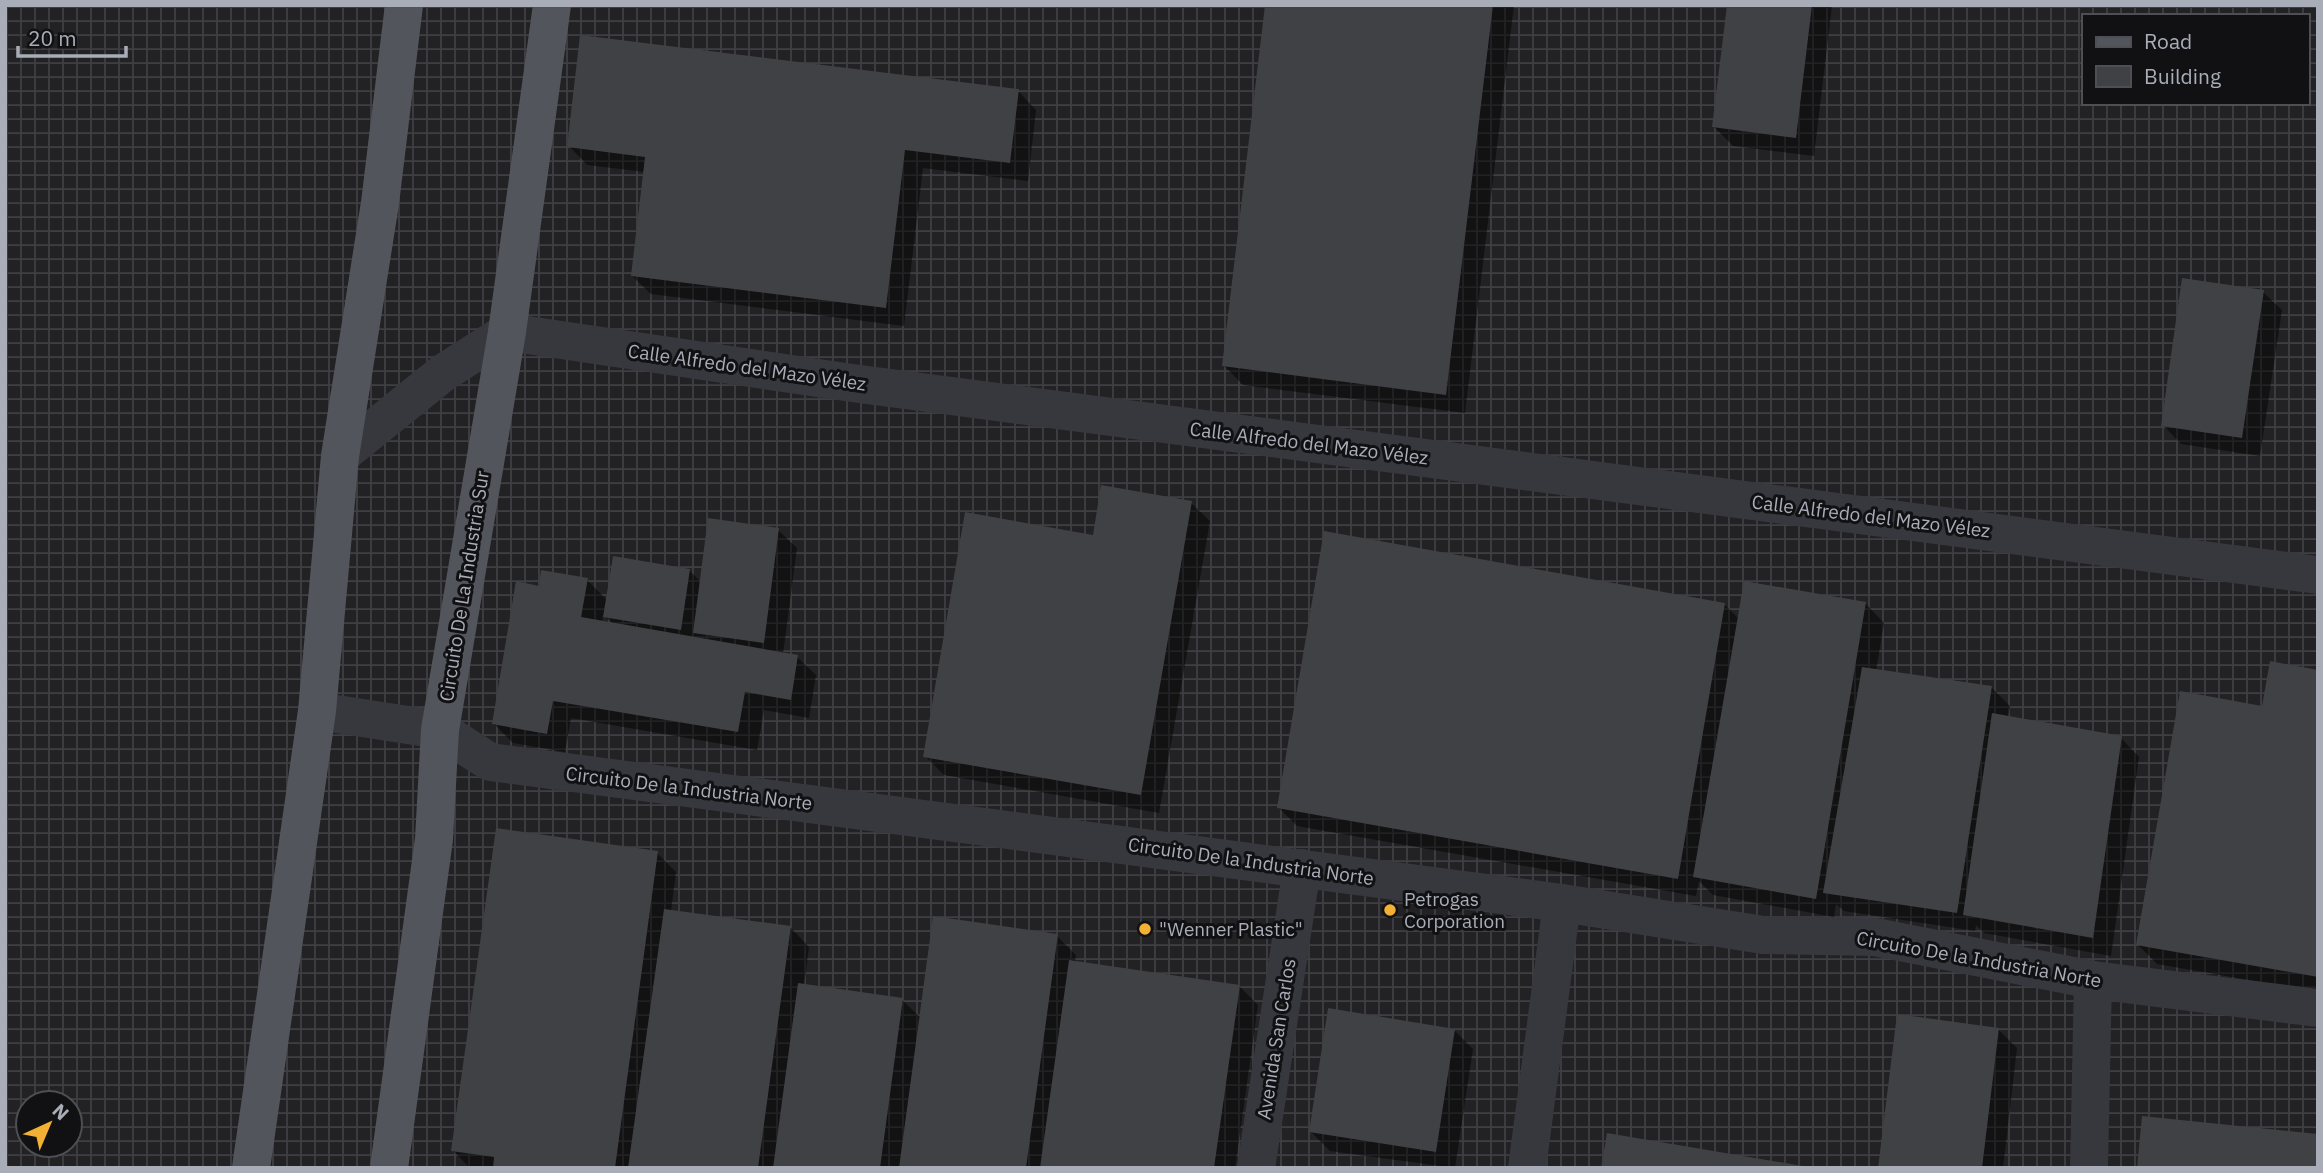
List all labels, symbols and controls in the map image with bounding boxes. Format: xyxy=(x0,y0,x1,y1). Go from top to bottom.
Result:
scale bar xyxy=(18,14,126,58)
legend xyxy=(2082,14,2309,105)
text: 20 m xyxy=(28,24,77,52)
text: Road xyxy=(2144,27,2192,55)
text: Building xyxy=(2144,62,2221,90)
street label: Calle Alfredo del Mazo Vélez xyxy=(626,338,868,396)
street label: Calle Alfredo del Mazo Vélez xyxy=(1188,416,1430,470)
street label: Circuito De La Industria Sur xyxy=(434,469,494,703)
street label: Calle Alfredo del Mazo Vélez xyxy=(1750,489,1992,543)
street label: Circuito De la Industria Norte xyxy=(564,761,814,815)
street label: Circuito De la Industria Norte xyxy=(1126,832,1376,890)
place label: Petrogas Corporation xyxy=(1404,887,1505,933)
marker: Petrogas Corporation xyxy=(1382,902,1398,918)
place label: "Wenner Plastic" xyxy=(1159,917,1303,941)
marker: "Wenner Plastic" xyxy=(1137,921,1153,937)
street label: Circuito De la Industria Norte xyxy=(1855,926,2103,992)
street label: Avenida San Carlos xyxy=(1251,957,1301,1121)
north arrow xyxy=(14,1089,84,1159)
text: N xyxy=(48,1098,74,1125)

